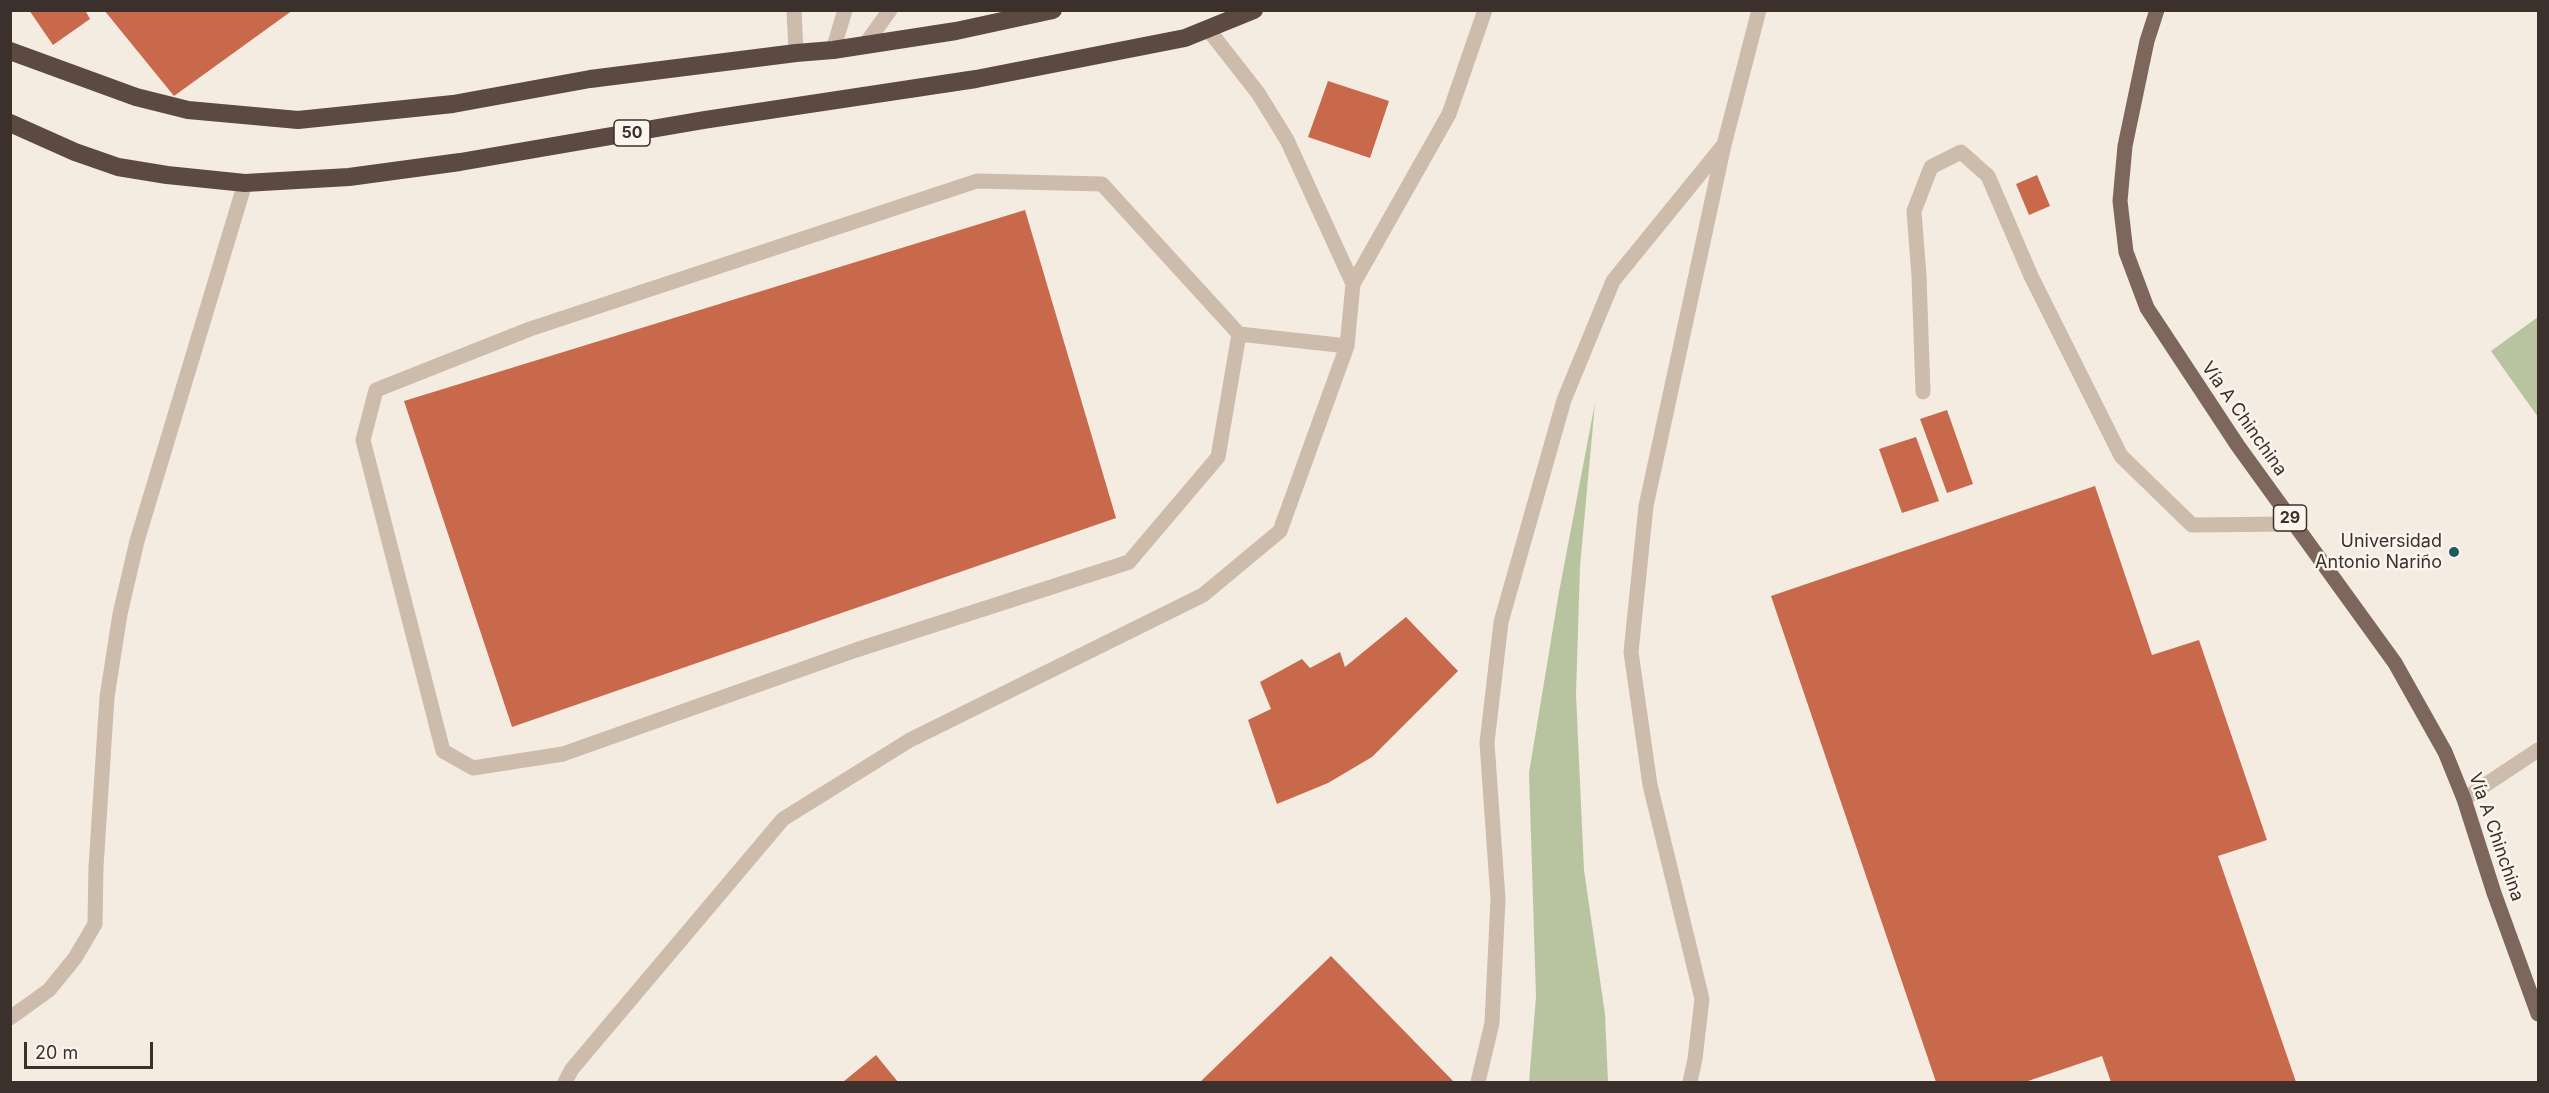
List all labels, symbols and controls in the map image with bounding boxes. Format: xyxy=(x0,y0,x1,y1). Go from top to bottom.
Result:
road number: 50 xyxy=(614,120,650,146)
street label: Vía A Chinchina xyxy=(2197,358,2291,480)
road number: 29 xyxy=(2274,505,2306,531)
place label: Universidad Antonio Nariño xyxy=(2315,531,2442,574)
marker: Universidad Antonio Nariño xyxy=(2447,545,2461,559)
street label: Vía A Chinchina xyxy=(2464,770,2528,904)
scale bar xyxy=(27,1030,156,1068)
text: 20 m xyxy=(35,1042,78,1063)

